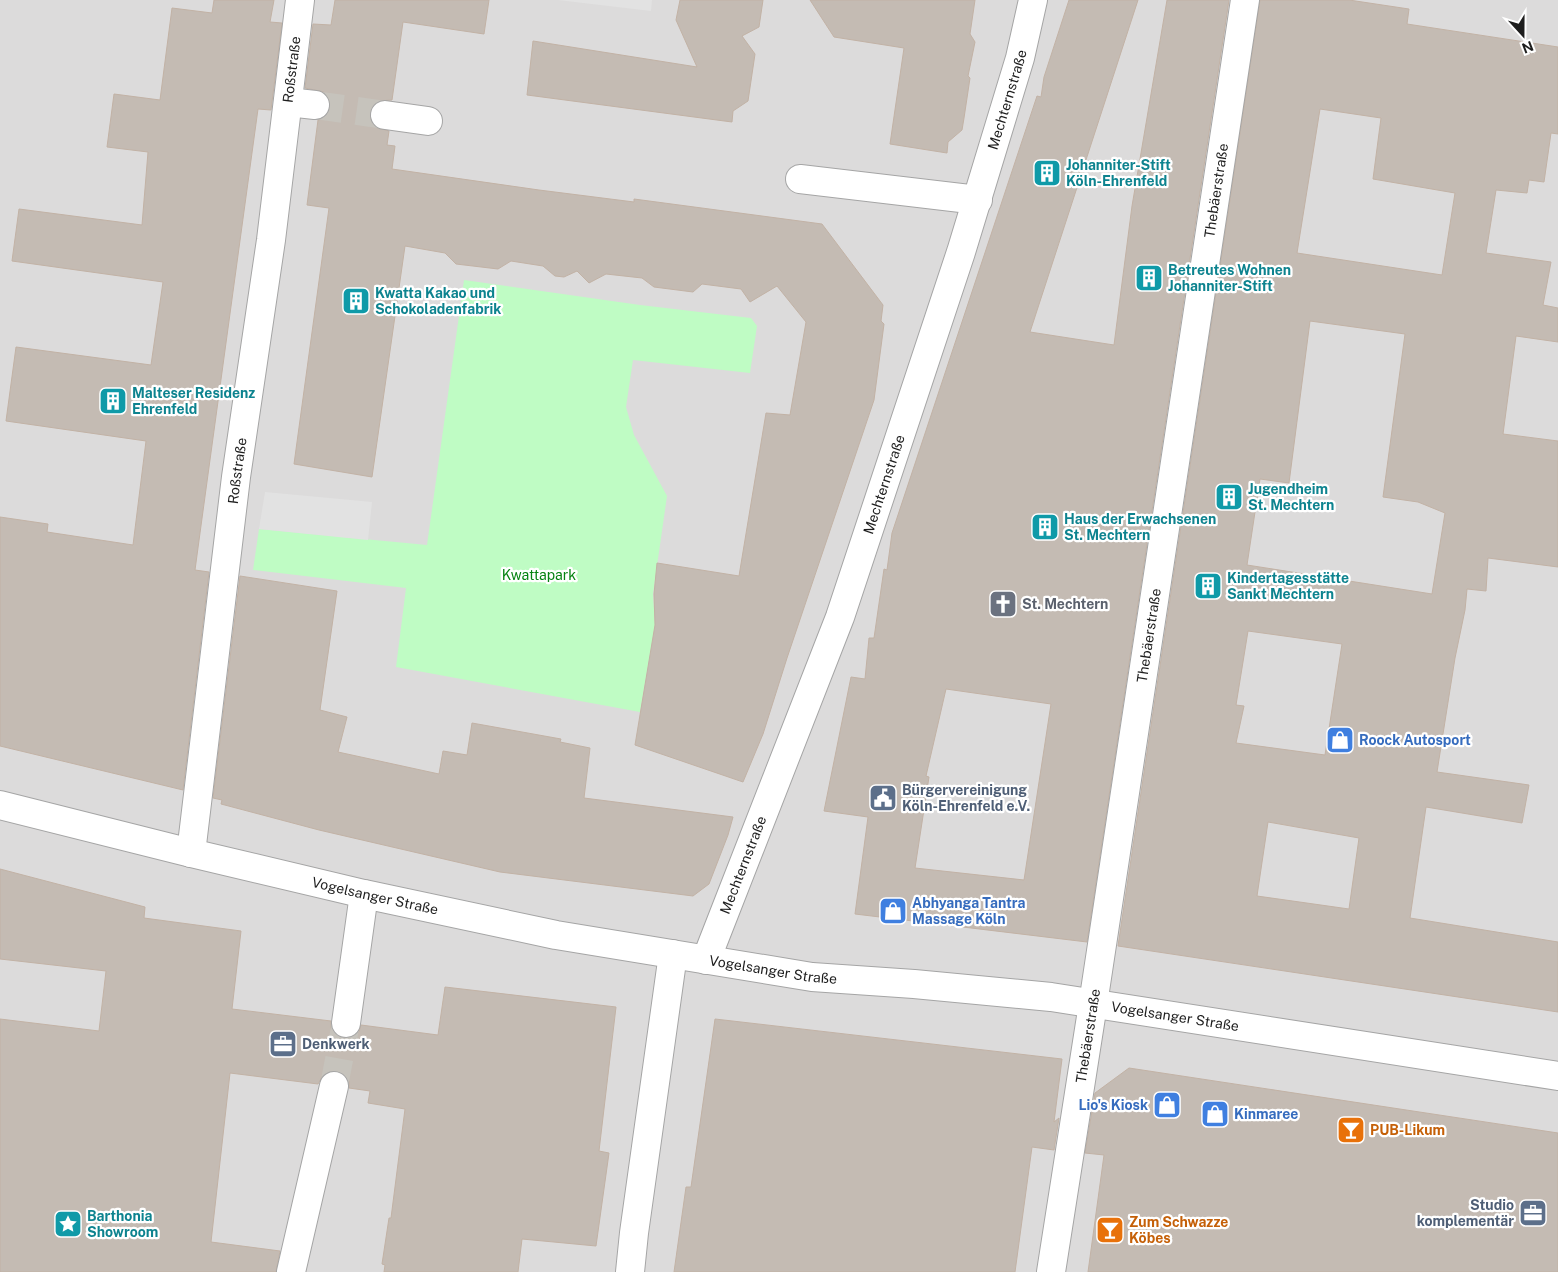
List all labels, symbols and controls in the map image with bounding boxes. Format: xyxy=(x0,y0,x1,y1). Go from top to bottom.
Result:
north arrow xyxy=(1498,10,1548,60)
street label: Roßstraße xyxy=(280,35,304,104)
text: N xyxy=(1520,38,1536,57)
street label: Mechternstraße xyxy=(985,48,1030,152)
street label: Thebäerstraße xyxy=(1201,142,1231,239)
place label: Johanniter-Stift Köln-Ehrenfeld xyxy=(1066,157,1171,189)
building icon: Johanniter-Stift Köln-Ehrenfeld xyxy=(1032,158,1062,188)
place label: Betreutes Wohnen Johanniter-Stift xyxy=(1168,262,1291,294)
building icon: Betreutes Wohnen Johanniter-Stift xyxy=(1134,263,1164,293)
place label: Kwatta Kakao und Schokoladenfabrik xyxy=(375,285,501,317)
building icon: Kwatta Kakao und Schokoladenfabrik xyxy=(341,286,371,316)
place label: Malteser Residenz Ehrenfeld xyxy=(132,385,255,417)
building icon: Malteser Residenz Ehrenfeld xyxy=(98,386,128,416)
street label: Mechternstraße xyxy=(860,432,908,536)
street label: Roßstraße xyxy=(225,436,250,505)
place label: Jugendheim St. Mechtern xyxy=(1248,481,1334,513)
building icon: Jugendheim St. Mechtern xyxy=(1214,482,1244,512)
place label: Haus der Erwachsenen St. Mechtern xyxy=(1064,511,1216,543)
building icon: Haus der Erwachsenen St. Mechtern xyxy=(1030,512,1060,542)
park label: Kwattapark xyxy=(502,567,576,583)
place label: Kindertagesstätte Sankt Mechtern xyxy=(1227,570,1349,602)
building icon: Kindertagesstätte Sankt Mechtern xyxy=(1193,571,1223,601)
street label: Thebäerstraße xyxy=(1134,587,1164,684)
church icon: St. Mechtern xyxy=(988,589,1018,619)
place label: St. Mechtern xyxy=(1022,596,1108,612)
shop icon: Roock Autosport xyxy=(1325,725,1355,755)
place label: Roock Autosport xyxy=(1359,732,1471,748)
place label: Bürgervereinigung Köln-Ehrenfeld e.V. xyxy=(902,782,1030,814)
public building icon: Bürgervereinigung Köln-Ehrenfeld e.V. xyxy=(868,783,898,813)
street label: Mechternstraße xyxy=(717,814,769,916)
street label: Vogelsanger Straße xyxy=(310,874,440,918)
place label: Abhyanga Tantra Massage Köln xyxy=(912,895,1025,927)
shop icon: Abhyanga Tantra Massage Köln xyxy=(878,896,908,926)
street label: Vogelsanger Straße xyxy=(708,952,838,987)
street label: Thebäerstraße xyxy=(1073,988,1103,1084)
street label: Vogelsanger Straße xyxy=(1110,999,1240,1034)
office icon: Denkwerk xyxy=(268,1029,298,1059)
place label: Denkwerk xyxy=(302,1036,370,1052)
shop icon: Lio's Kiosk xyxy=(1152,1090,1182,1120)
place label: Lio's Kiosk xyxy=(1078,1097,1148,1113)
shop icon: Kinmaree xyxy=(1200,1099,1230,1129)
place label: Kinmaree xyxy=(1234,1106,1298,1122)
bar icon: PUB-Likum xyxy=(1336,1115,1366,1145)
place label: PUB-Likum xyxy=(1370,1122,1445,1138)
place label: Studio komplementär xyxy=(1417,1197,1514,1229)
office icon: Studio komplementär xyxy=(1518,1198,1548,1228)
place label: Barthonia Showroom xyxy=(87,1208,158,1240)
place icon: Barthonia Showroom xyxy=(53,1209,83,1239)
place label: Zum Schwazze Köbes xyxy=(1129,1214,1228,1246)
bar icon: Zum Schwazze Köbes xyxy=(1095,1215,1125,1245)

